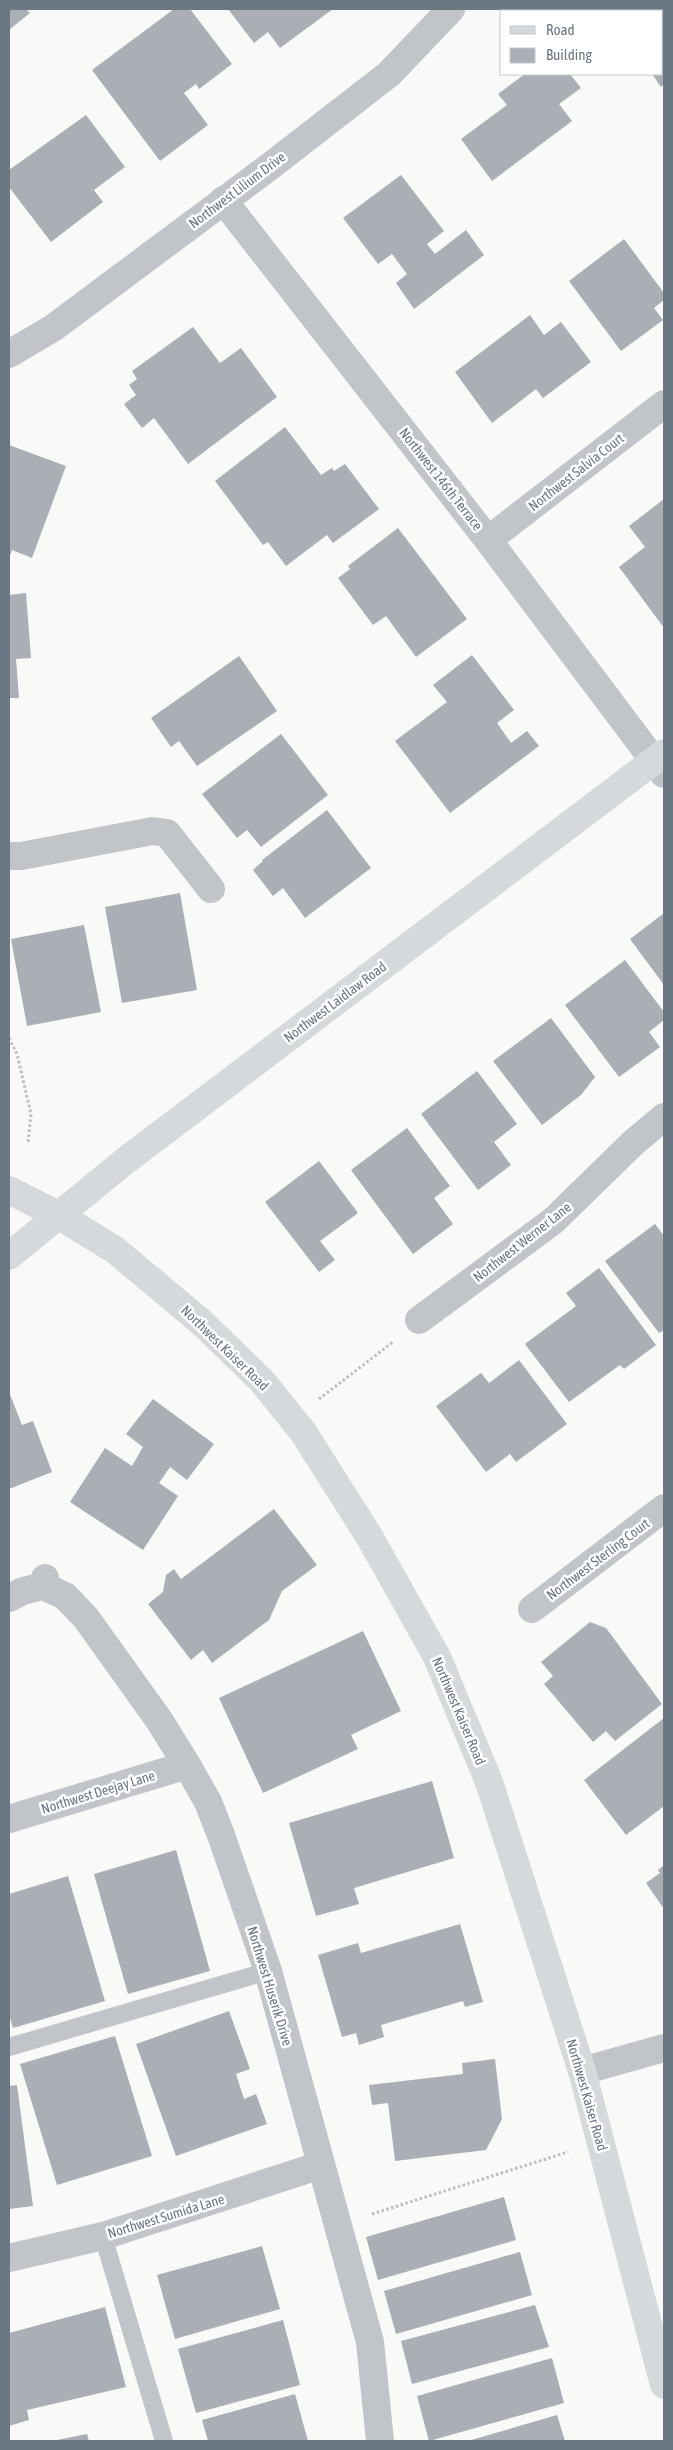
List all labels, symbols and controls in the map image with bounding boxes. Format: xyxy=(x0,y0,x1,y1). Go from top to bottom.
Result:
legend xyxy=(500,10,663,75)
text: Road xyxy=(546,21,575,38)
text: Building xyxy=(546,46,592,63)
street label: Northwest Lilium Drive xyxy=(186,149,288,231)
street label: Northwest 146th Terrace xyxy=(396,425,486,533)
street label: Northwest Salvia Court xyxy=(525,430,627,514)
street label: Northwest Laidlaw Road xyxy=(281,958,389,1046)
street label: Northwest Werner Lane xyxy=(470,1199,574,1285)
street label: Northwest Kaiser Road xyxy=(178,1302,272,1394)
street label: Northwest Sterling Court xyxy=(543,1515,653,1603)
street label: Northwest Kaiser Road xyxy=(429,1655,489,1767)
street label: Northwest Deejay Lane xyxy=(39,1767,157,1817)
street label: Northwest Huserik Drive xyxy=(244,1924,296,2048)
street label: Northwest Kaiser Road xyxy=(563,2037,611,2153)
street label: Northwest Sumida Lane xyxy=(106,2191,226,2241)

